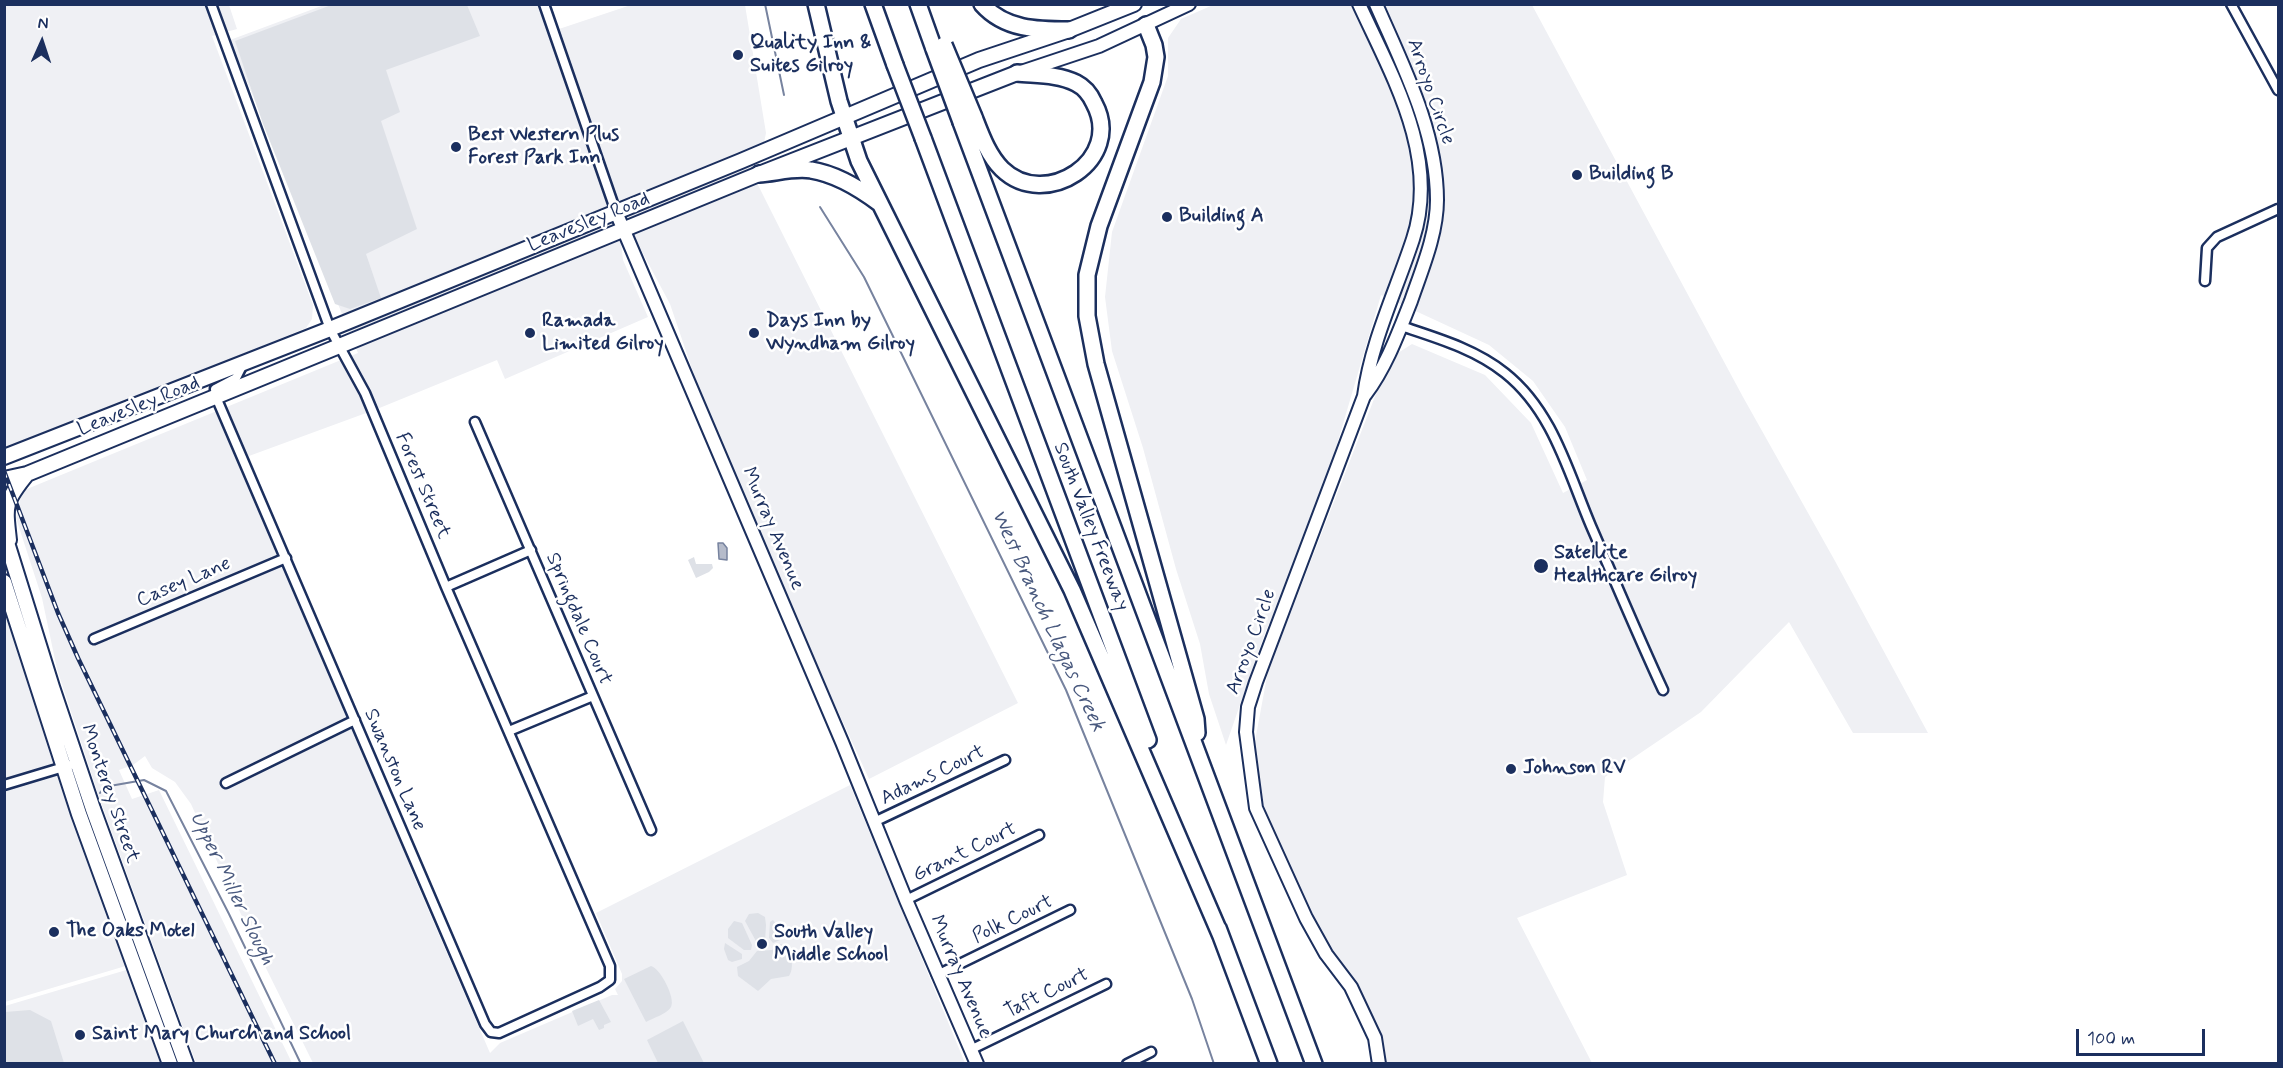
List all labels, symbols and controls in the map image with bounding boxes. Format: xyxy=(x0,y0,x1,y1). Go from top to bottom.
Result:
north arrow xyxy=(12,12,72,72)
text: N xyxy=(37,13,49,34)
place label: Quality Inn & Suites Gilroy xyxy=(750,32,871,79)
street label: Arroyo Circle xyxy=(1401,36,1459,148)
marker: Quality Inn & Suites Gilroy xyxy=(731,48,745,62)
place label: Best Western Plus Forest Park Inn xyxy=(468,124,619,171)
marker: Best Western Plus Forest Park Inn xyxy=(449,140,463,154)
place label: Building B xyxy=(1589,163,1673,187)
marker: Building B xyxy=(1570,168,1584,182)
street label: Leavesley Road xyxy=(525,188,653,258)
place label: Building A xyxy=(1179,205,1264,229)
marker: Building A xyxy=(1160,210,1174,224)
place label: Ramada Limited Gilroy xyxy=(542,310,664,357)
place label: Days Inn by Wyndham Gilroy xyxy=(766,310,915,357)
marker: Ramada Limited Gilroy xyxy=(523,326,537,340)
marker: Days Inn by Wyndham Gilroy xyxy=(747,326,761,340)
street label: Leavesley Road xyxy=(75,372,203,442)
street label: Forest Street xyxy=(389,429,455,543)
street label: South Valley Freeway xyxy=(1047,439,1133,615)
street label: Murray Avenue xyxy=(735,464,809,594)
water label: West Branch Llagas Creek xyxy=(985,506,1109,736)
place label: Satellite Healthcare Gilroy xyxy=(1554,542,1697,589)
street label: Springdale Court xyxy=(539,549,617,689)
street label: Casey Lane xyxy=(133,552,235,614)
marker: Satellite Healthcare Gilroy xyxy=(1532,557,1550,575)
street label: Arroyo Circle xyxy=(1222,586,1282,698)
street label: Swanston Lane xyxy=(358,705,430,835)
street label: Monterey Street xyxy=(74,722,144,866)
street label: Adams Court xyxy=(877,741,989,811)
place label: Johnson RV xyxy=(1523,757,1626,781)
marker: Johnson RV xyxy=(1504,762,1518,776)
water label: Upper Miller Slough xyxy=(183,808,279,970)
street label: Grant Court xyxy=(909,818,1021,888)
street label: Polk Court xyxy=(969,890,1057,950)
street label: Murray Avenue xyxy=(923,912,997,1042)
place label: The Oaks Motel xyxy=(66,920,195,944)
place label: South Valley Middle School xyxy=(774,921,888,968)
marker: The Oaks Motel xyxy=(47,925,61,939)
marker: South Valley Middle School xyxy=(755,937,769,951)
street label: Taft Court xyxy=(1001,963,1093,1025)
scale bar xyxy=(2079,1017,2208,1055)
place label: Saint Mary Church and School xyxy=(92,1023,351,1047)
text: 100 m xyxy=(2087,1027,2135,1051)
marker: Saint Mary Church and School xyxy=(73,1028,87,1042)

